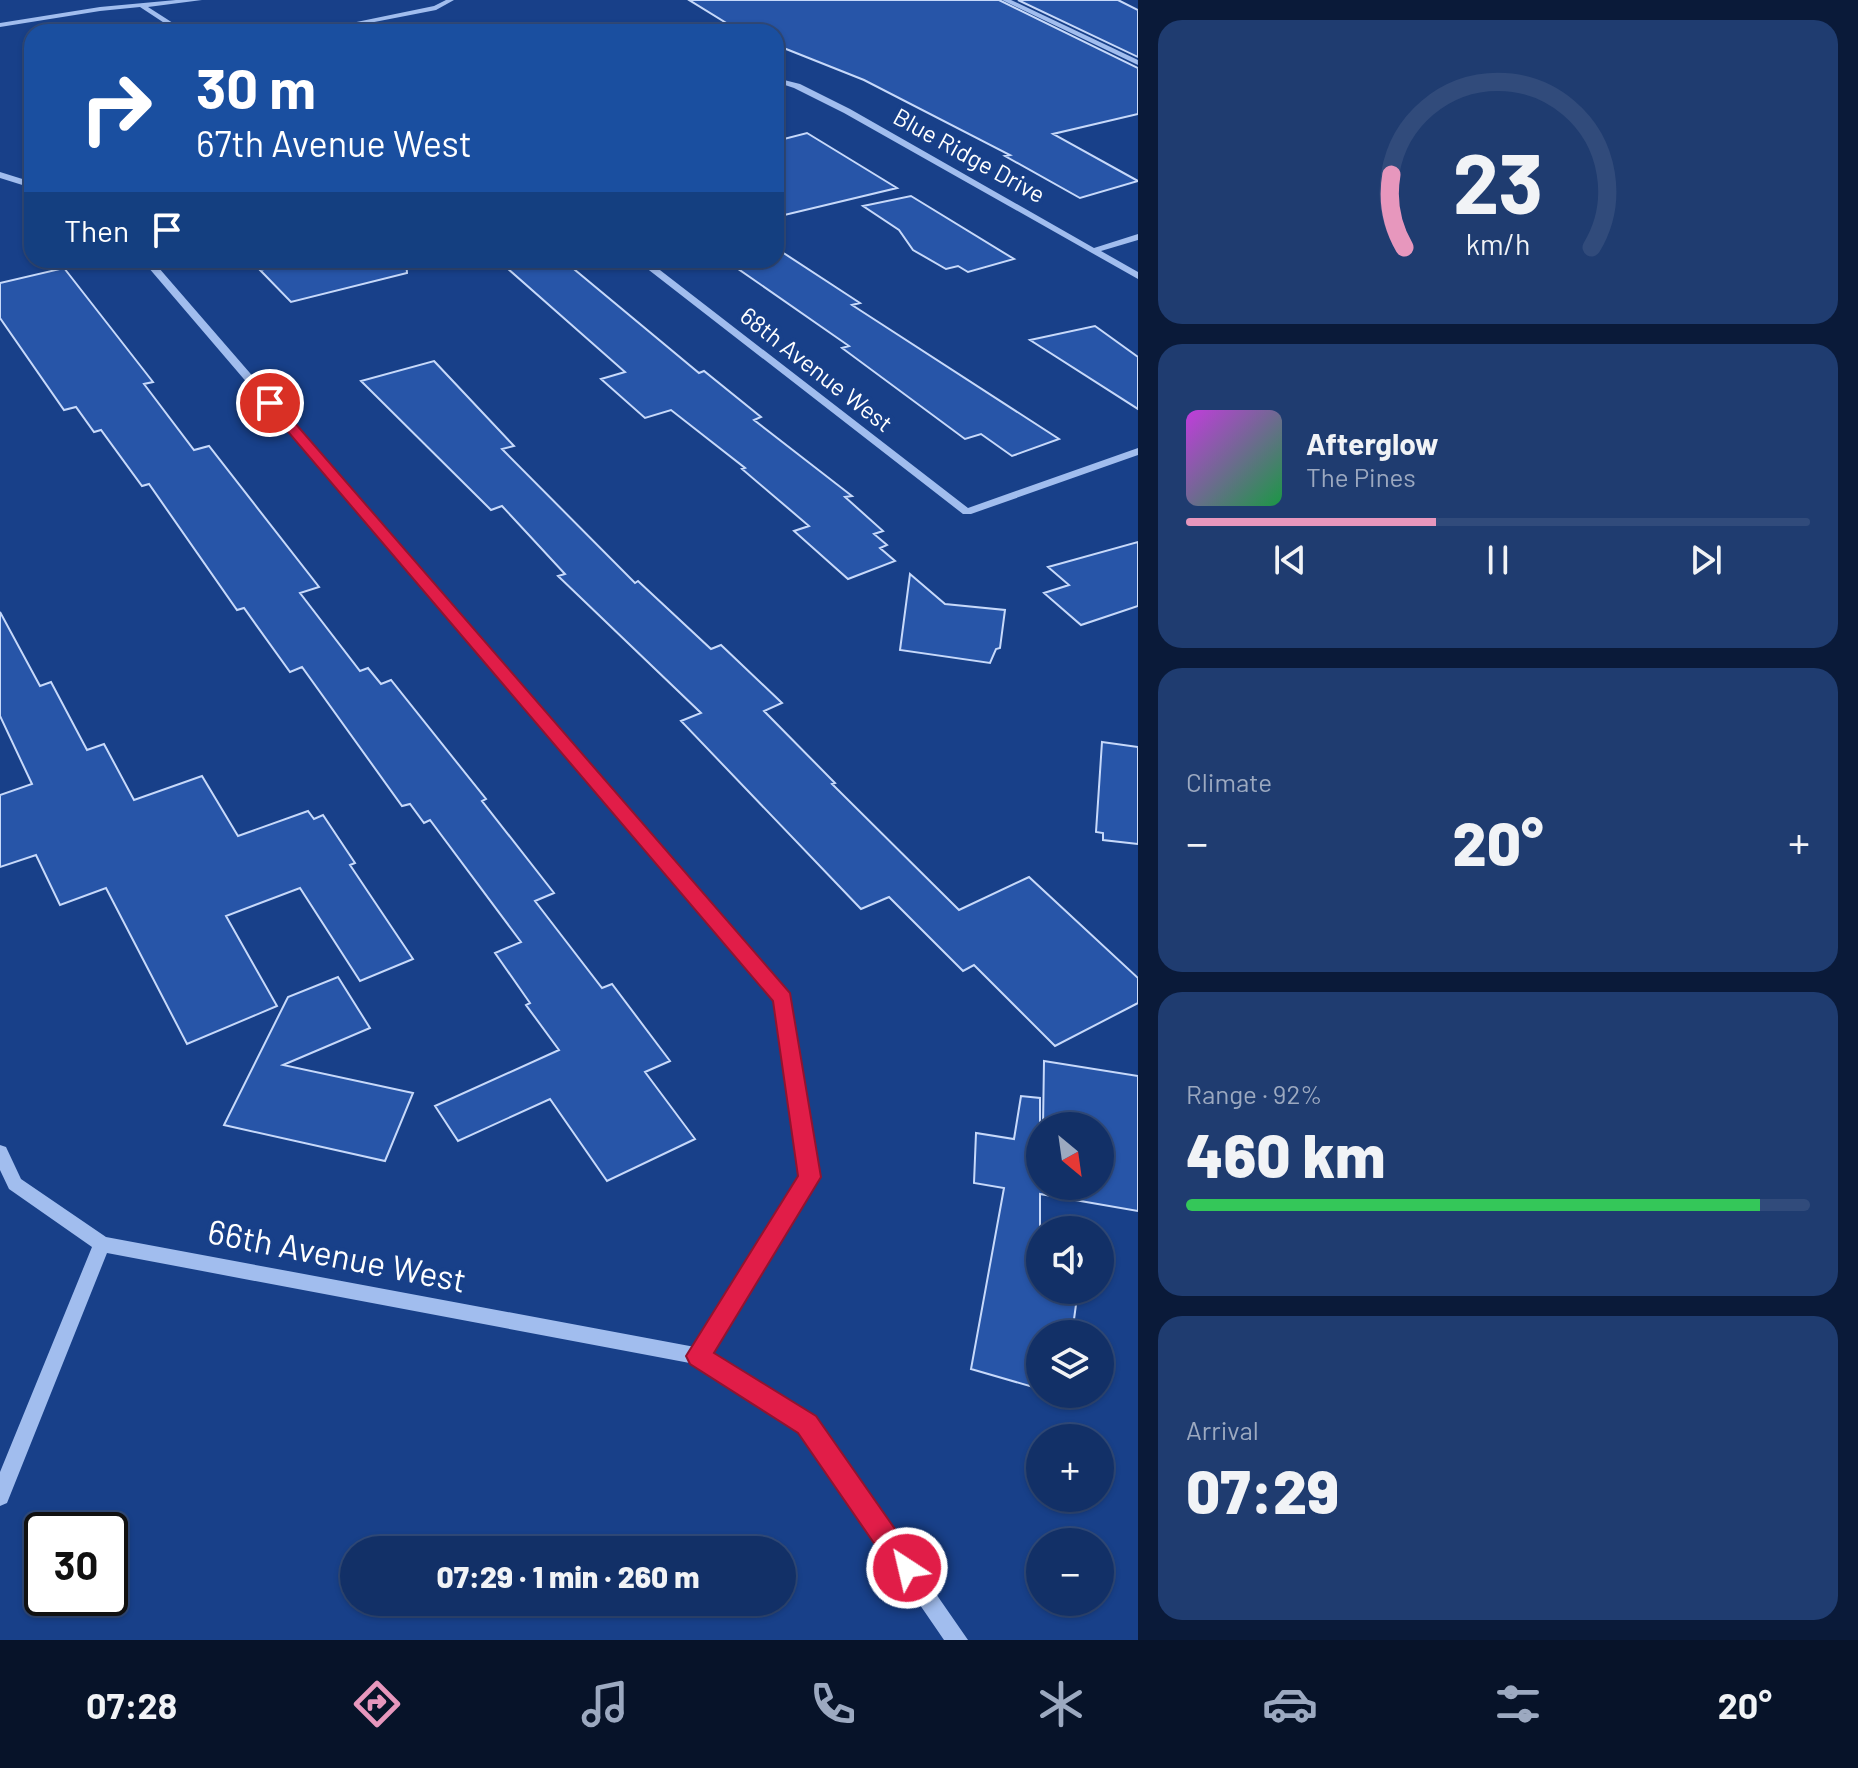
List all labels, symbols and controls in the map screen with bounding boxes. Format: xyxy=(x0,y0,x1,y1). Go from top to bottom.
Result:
text: 30 m xyxy=(196,53,316,120)
icon: right xyxy=(64,56,168,160)
street label: Blue Ridge Drive xyxy=(889,101,1051,208)
text: 67th Avenue West xyxy=(196,121,472,164)
text: 23 xyxy=(1453,131,1543,231)
icon: arrive xyxy=(145,208,189,252)
text: Then xyxy=(64,212,129,248)
text: km/h xyxy=(1466,226,1530,261)
street label: 68th Avenue West xyxy=(735,300,899,437)
pin xyxy=(236,369,304,437)
icon: arrive xyxy=(248,381,292,425)
text: Afterglow xyxy=(1306,425,1439,461)
text: The Pines xyxy=(1306,461,1416,492)
icon: previous xyxy=(1268,538,1312,582)
icon: pause xyxy=(1476,538,1520,582)
icon: next xyxy=(1684,538,1728,582)
text: Climate xyxy=(1186,766,1272,797)
text: 20° xyxy=(1453,806,1543,878)
text: − xyxy=(1186,815,1208,868)
text: + xyxy=(1788,815,1810,868)
text: Range · 92% xyxy=(1186,1078,1322,1109)
north arrow xyxy=(1026,1112,1114,1200)
map controls xyxy=(1026,1112,1114,1616)
text: 460 km xyxy=(1186,1118,1386,1190)
street label: 66th Avenue West xyxy=(205,1209,470,1300)
button: sound xyxy=(1026,1216,1114,1304)
button: layers xyxy=(1026,1320,1114,1408)
text: Arrival xyxy=(1186,1414,1259,1445)
button: + xyxy=(1026,1424,1114,1512)
text: 07:29 xyxy=(1186,1454,1339,1526)
speed limit sign: 30 xyxy=(24,1512,128,1616)
position arrow xyxy=(865,1526,949,1610)
button: − xyxy=(1026,1528,1114,1616)
text: 07:29 · 1 min · 260 m xyxy=(437,1558,699,1594)
icon: directions xyxy=(349,1676,405,1732)
icon: music xyxy=(577,1676,633,1732)
icon: phone xyxy=(805,1676,861,1732)
icon: climate xyxy=(1033,1676,1089,1732)
icon: car xyxy=(1262,1676,1318,1732)
icon: filters xyxy=(1490,1676,1546,1732)
text: 07:28 xyxy=(86,1683,177,1726)
text: 20° xyxy=(1718,1683,1772,1726)

